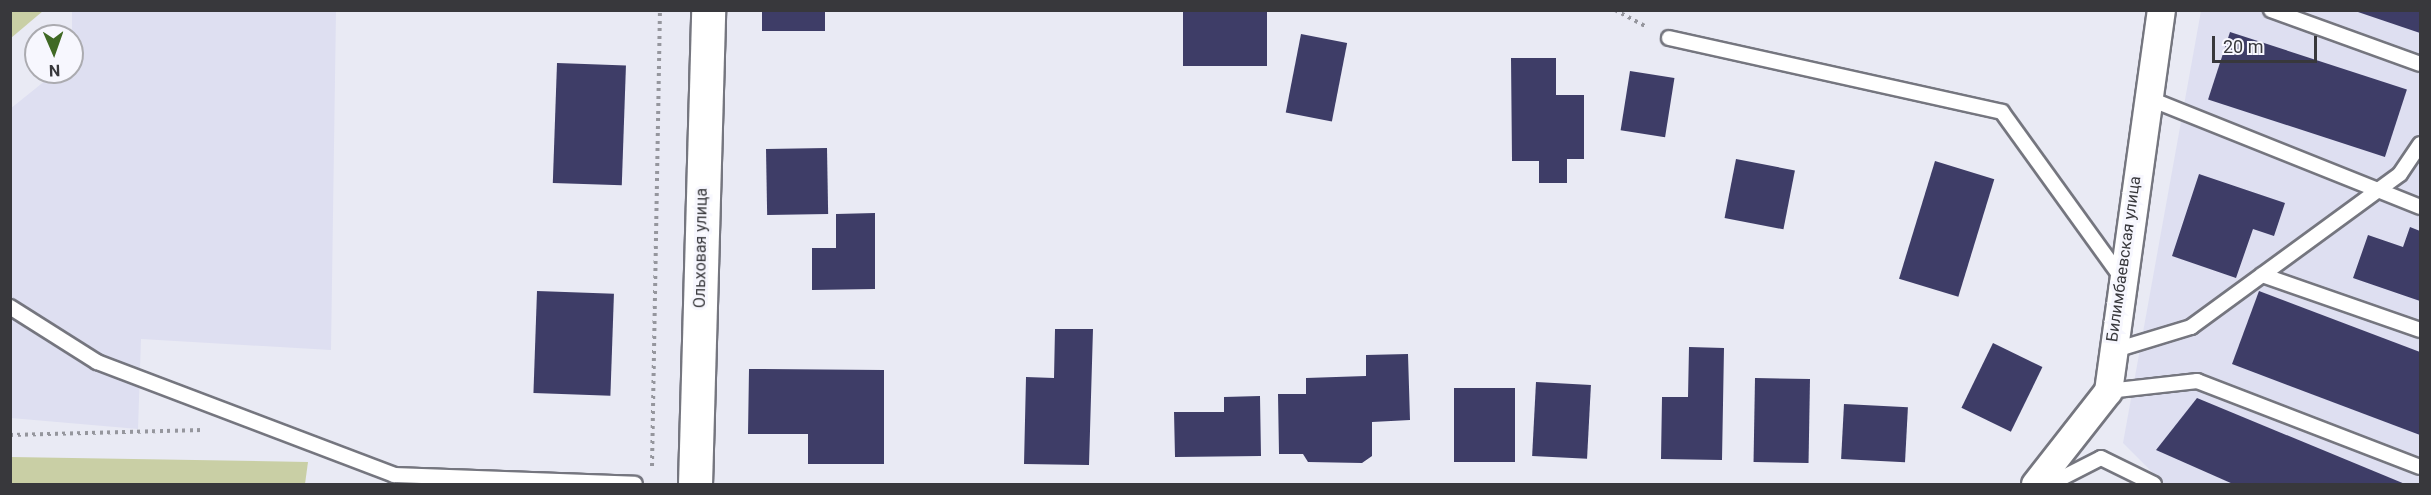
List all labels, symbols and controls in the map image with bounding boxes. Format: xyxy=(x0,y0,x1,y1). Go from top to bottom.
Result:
north arrow xyxy=(24,24,84,84)
scale bar xyxy=(2215,24,2320,62)
text: 20 m xyxy=(2223,36,2263,57)
text: N xyxy=(49,61,61,80)
street label: Билимбаевская улица xyxy=(2103,175,2145,343)
street label: Ольховая улица xyxy=(690,188,712,308)

